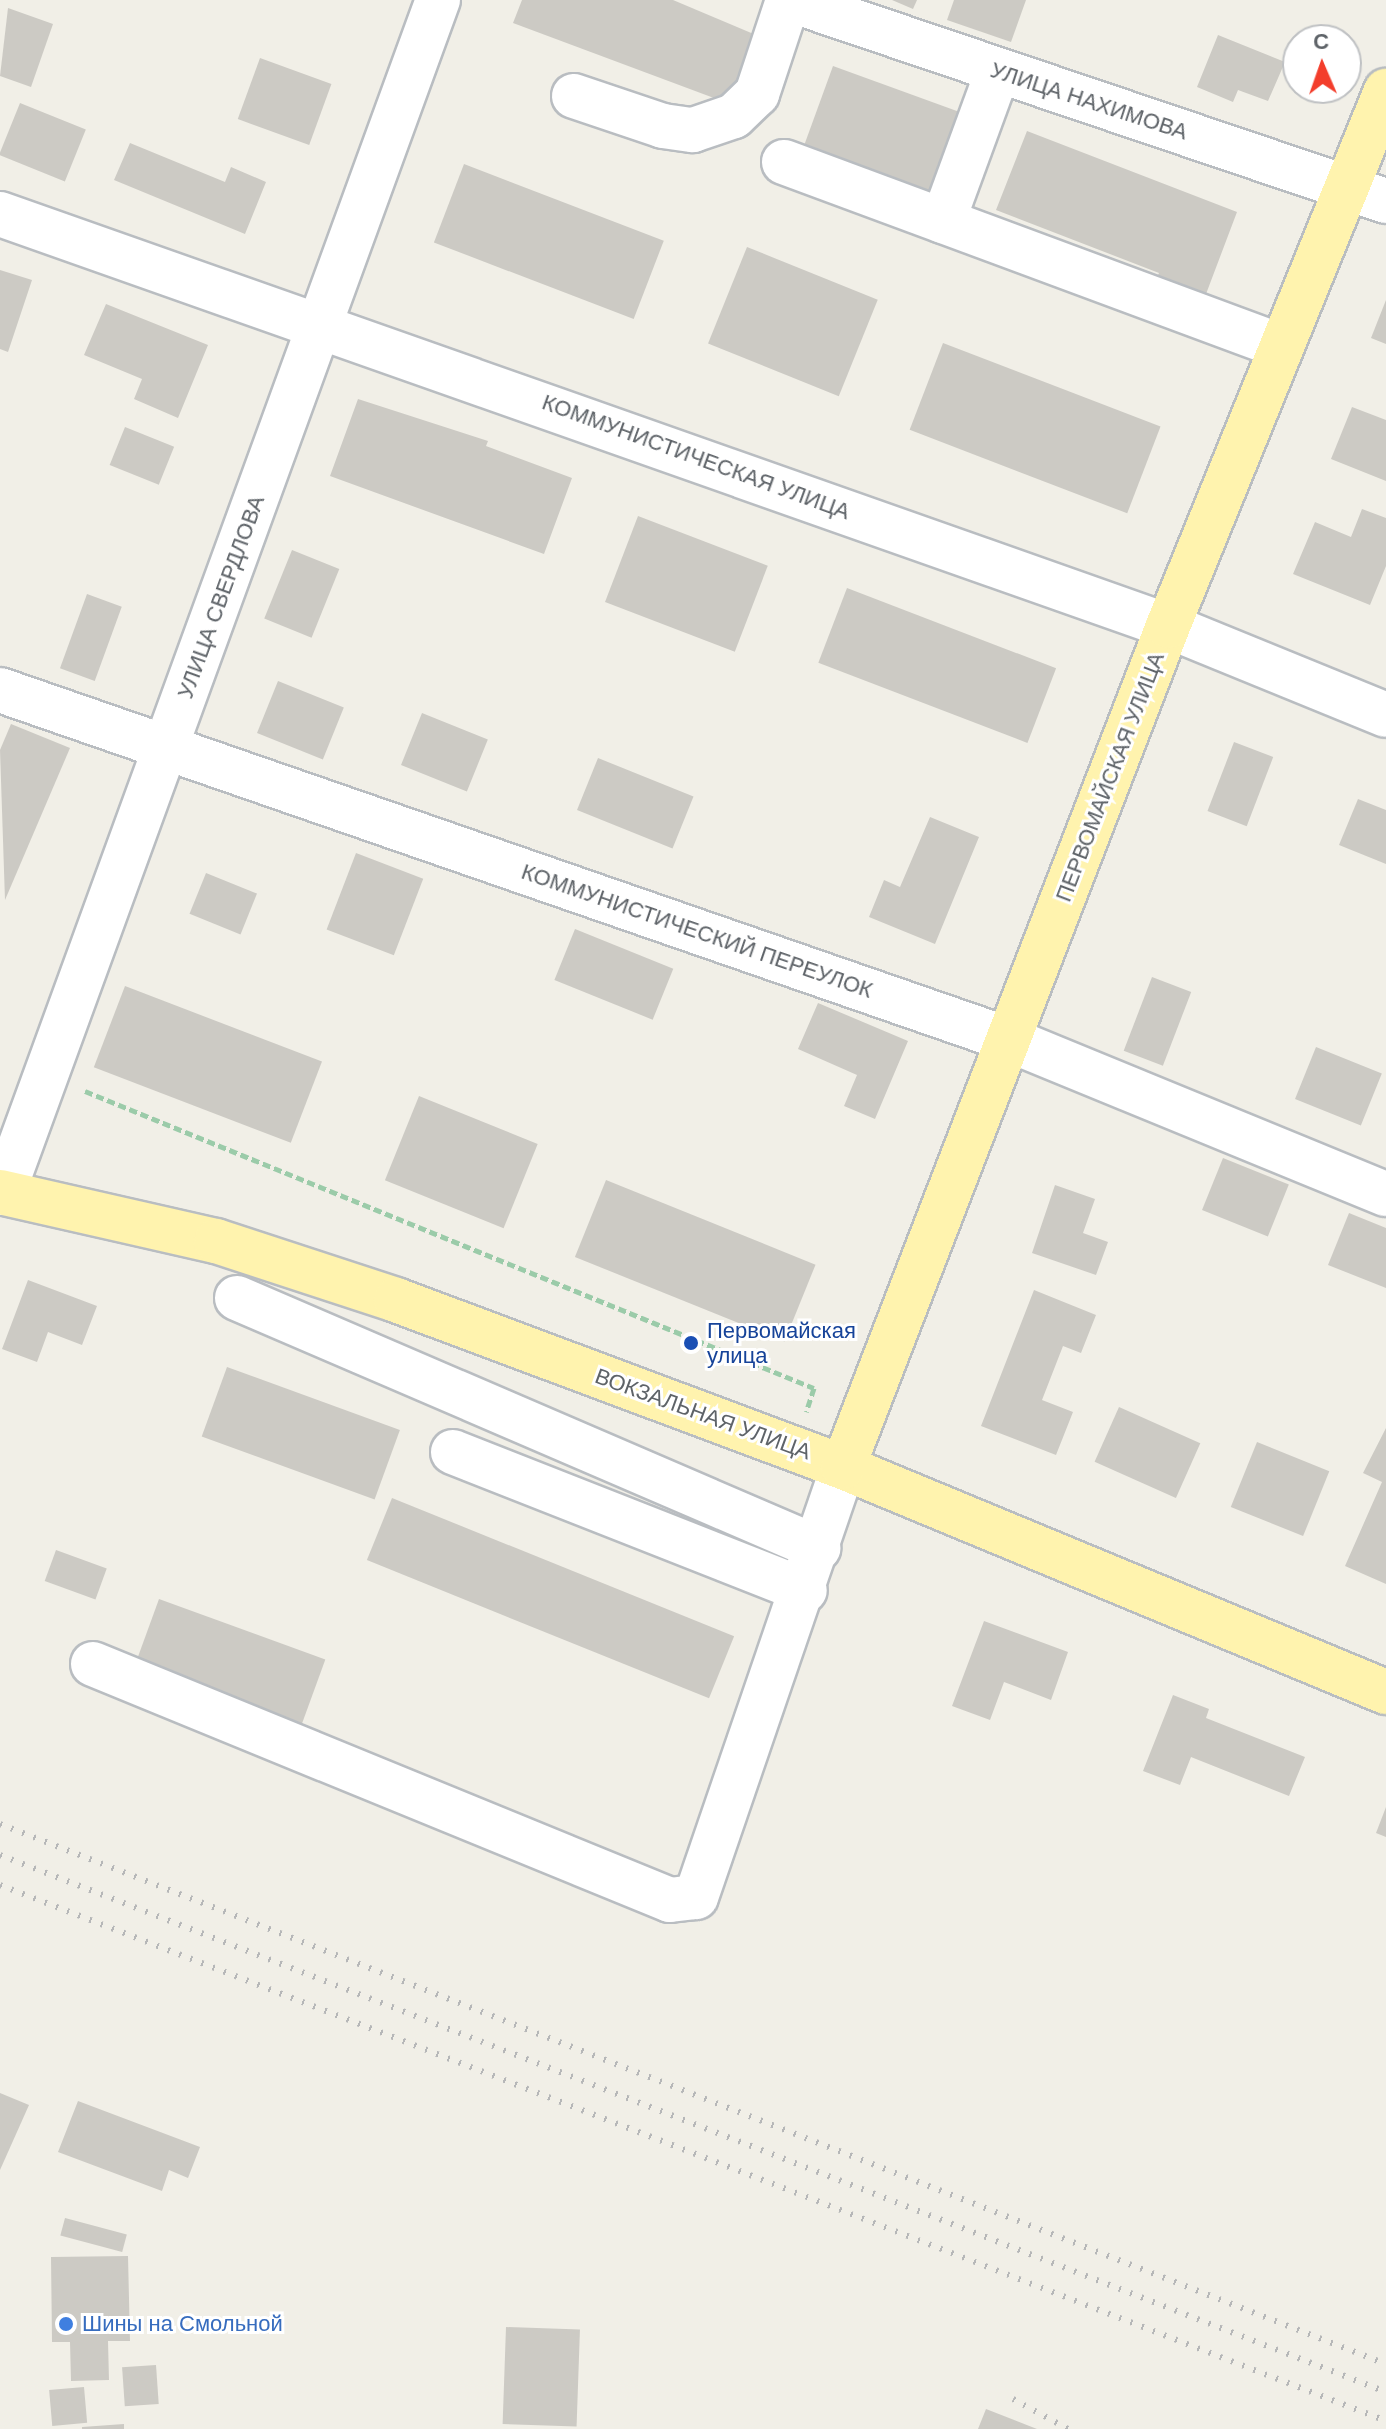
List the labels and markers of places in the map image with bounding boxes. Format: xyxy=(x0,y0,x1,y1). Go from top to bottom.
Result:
place label: Первомайская улица xyxy=(707,1317,856,1368)
marker: Первомайская улица xyxy=(682,1334,700,1352)
place label: Шины на Смольной xyxy=(82,2311,283,2337)
marker: Шины на Смольной xyxy=(57,2315,75,2333)

